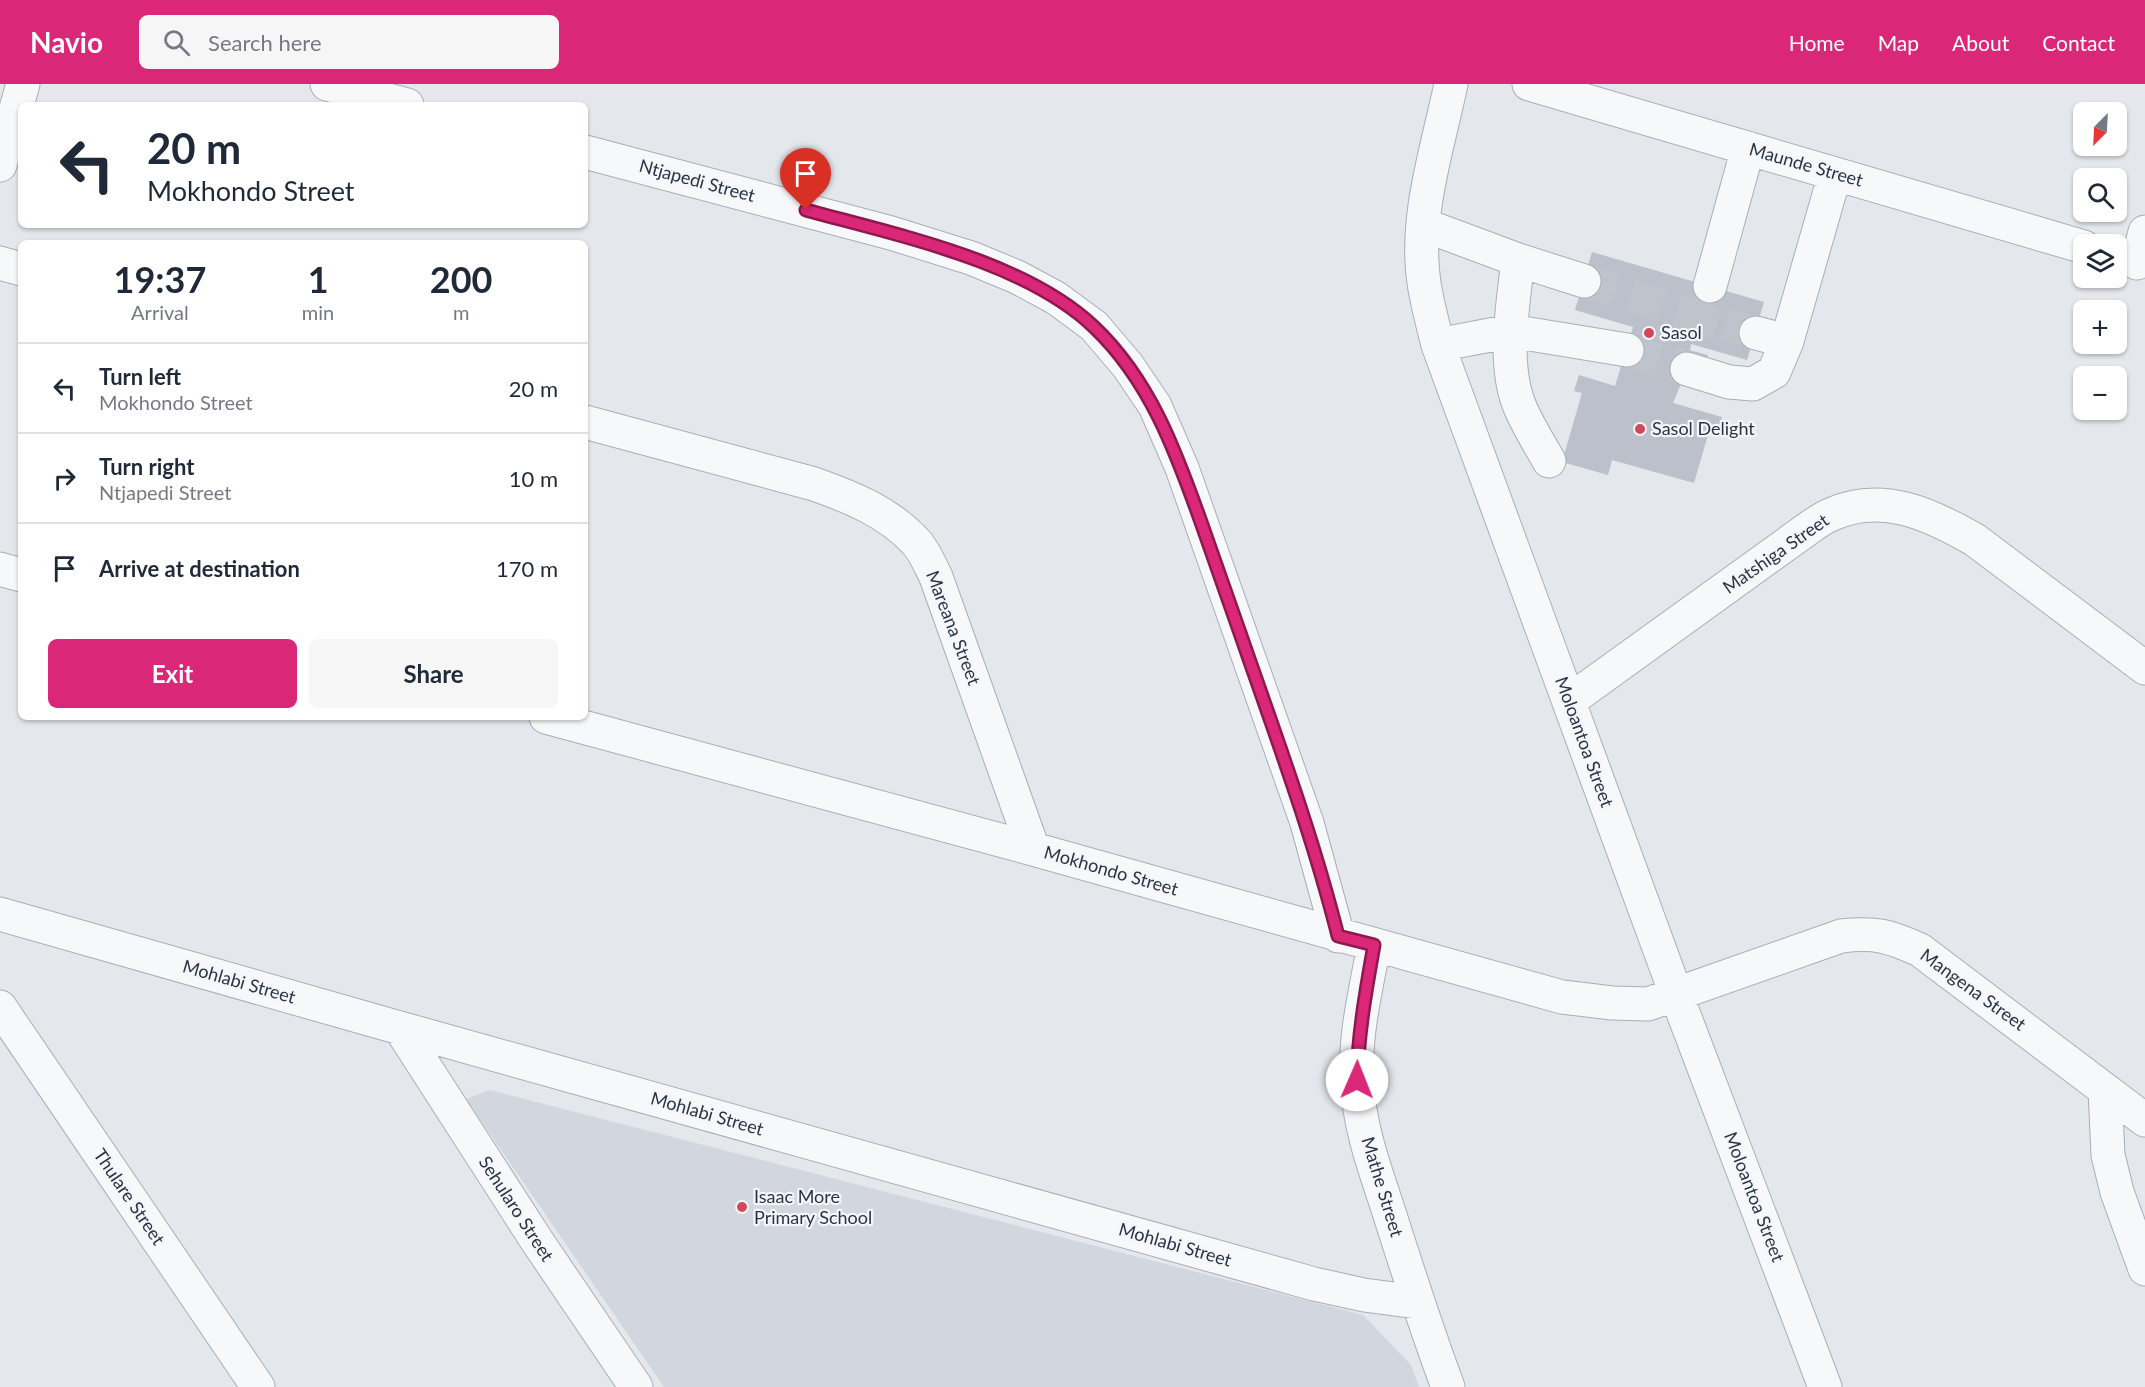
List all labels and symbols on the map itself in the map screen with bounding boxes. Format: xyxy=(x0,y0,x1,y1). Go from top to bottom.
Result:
north arrow xyxy=(2073,102,2127,156)
street label: Maunde Street xyxy=(1747,137,1866,191)
pin xyxy=(780,148,831,210)
street label: Ntjapedi Street xyxy=(637,154,758,206)
place label: Sasol xyxy=(1661,321,1702,343)
marker: Sasol xyxy=(1642,326,1656,340)
place label: Sasol Delight xyxy=(1652,417,1755,439)
marker: Sasol Delight xyxy=(1633,422,1647,436)
street label: Matshiga Street xyxy=(1718,508,1833,598)
street label: Mareana Street xyxy=(922,567,986,689)
street label: Moloantoa Street xyxy=(1551,673,1619,811)
street label: Mokhondo Street xyxy=(1042,840,1181,900)
street label: Mangena Street xyxy=(1916,944,2031,1035)
street label: Mohlabi Street xyxy=(180,954,299,1008)
position arrow xyxy=(1325,1048,1389,1112)
street label: Mohlabi Street xyxy=(648,1086,767,1140)
street label: Moloantoa Street xyxy=(1720,1129,1790,1265)
street label: Mathe Street xyxy=(1357,1134,1409,1240)
street label: Thulare Street xyxy=(90,1144,170,1249)
street label: Sehularo Street xyxy=(475,1152,559,1266)
place label: Isaac More Primary School xyxy=(754,1185,872,1228)
marker: Isaac More Primary School xyxy=(735,1200,749,1214)
street label: Mohlabi Street xyxy=(1116,1217,1235,1271)

